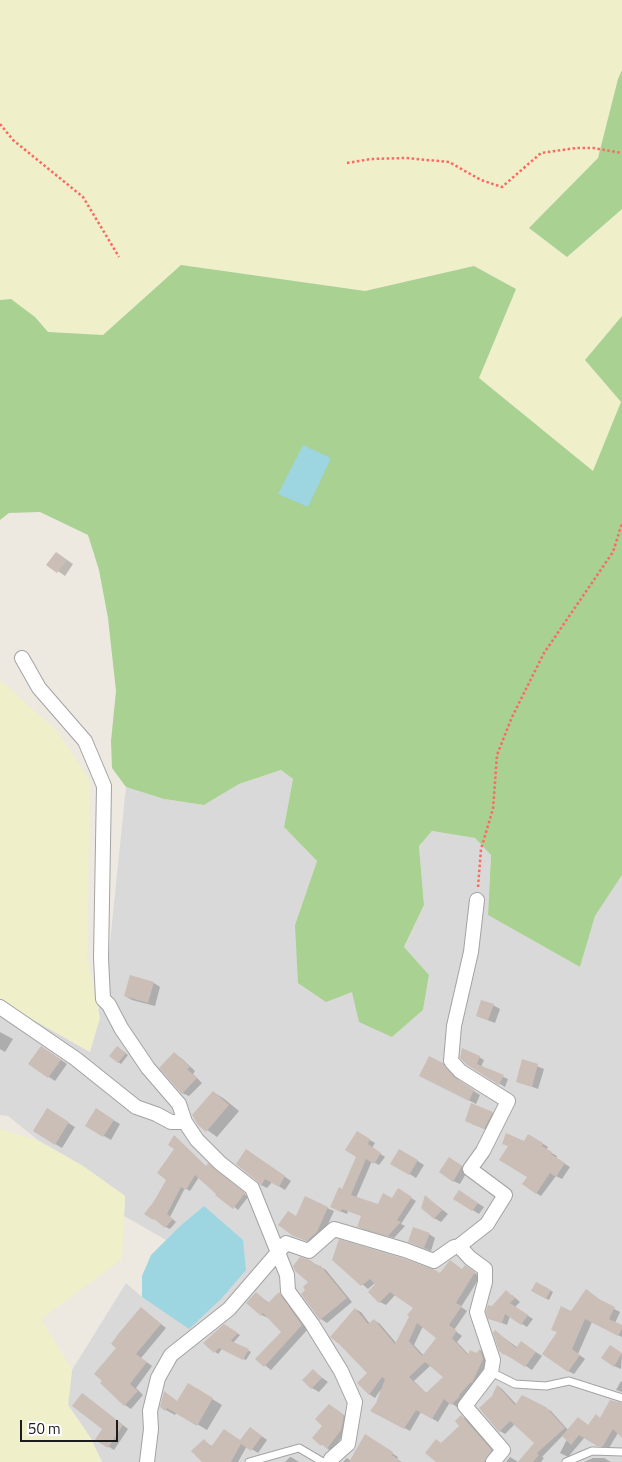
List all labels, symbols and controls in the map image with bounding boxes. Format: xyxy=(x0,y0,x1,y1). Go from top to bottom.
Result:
scale bar xyxy=(22,1410,120,1442)
text: 50 m xyxy=(28,1417,61,1440)

